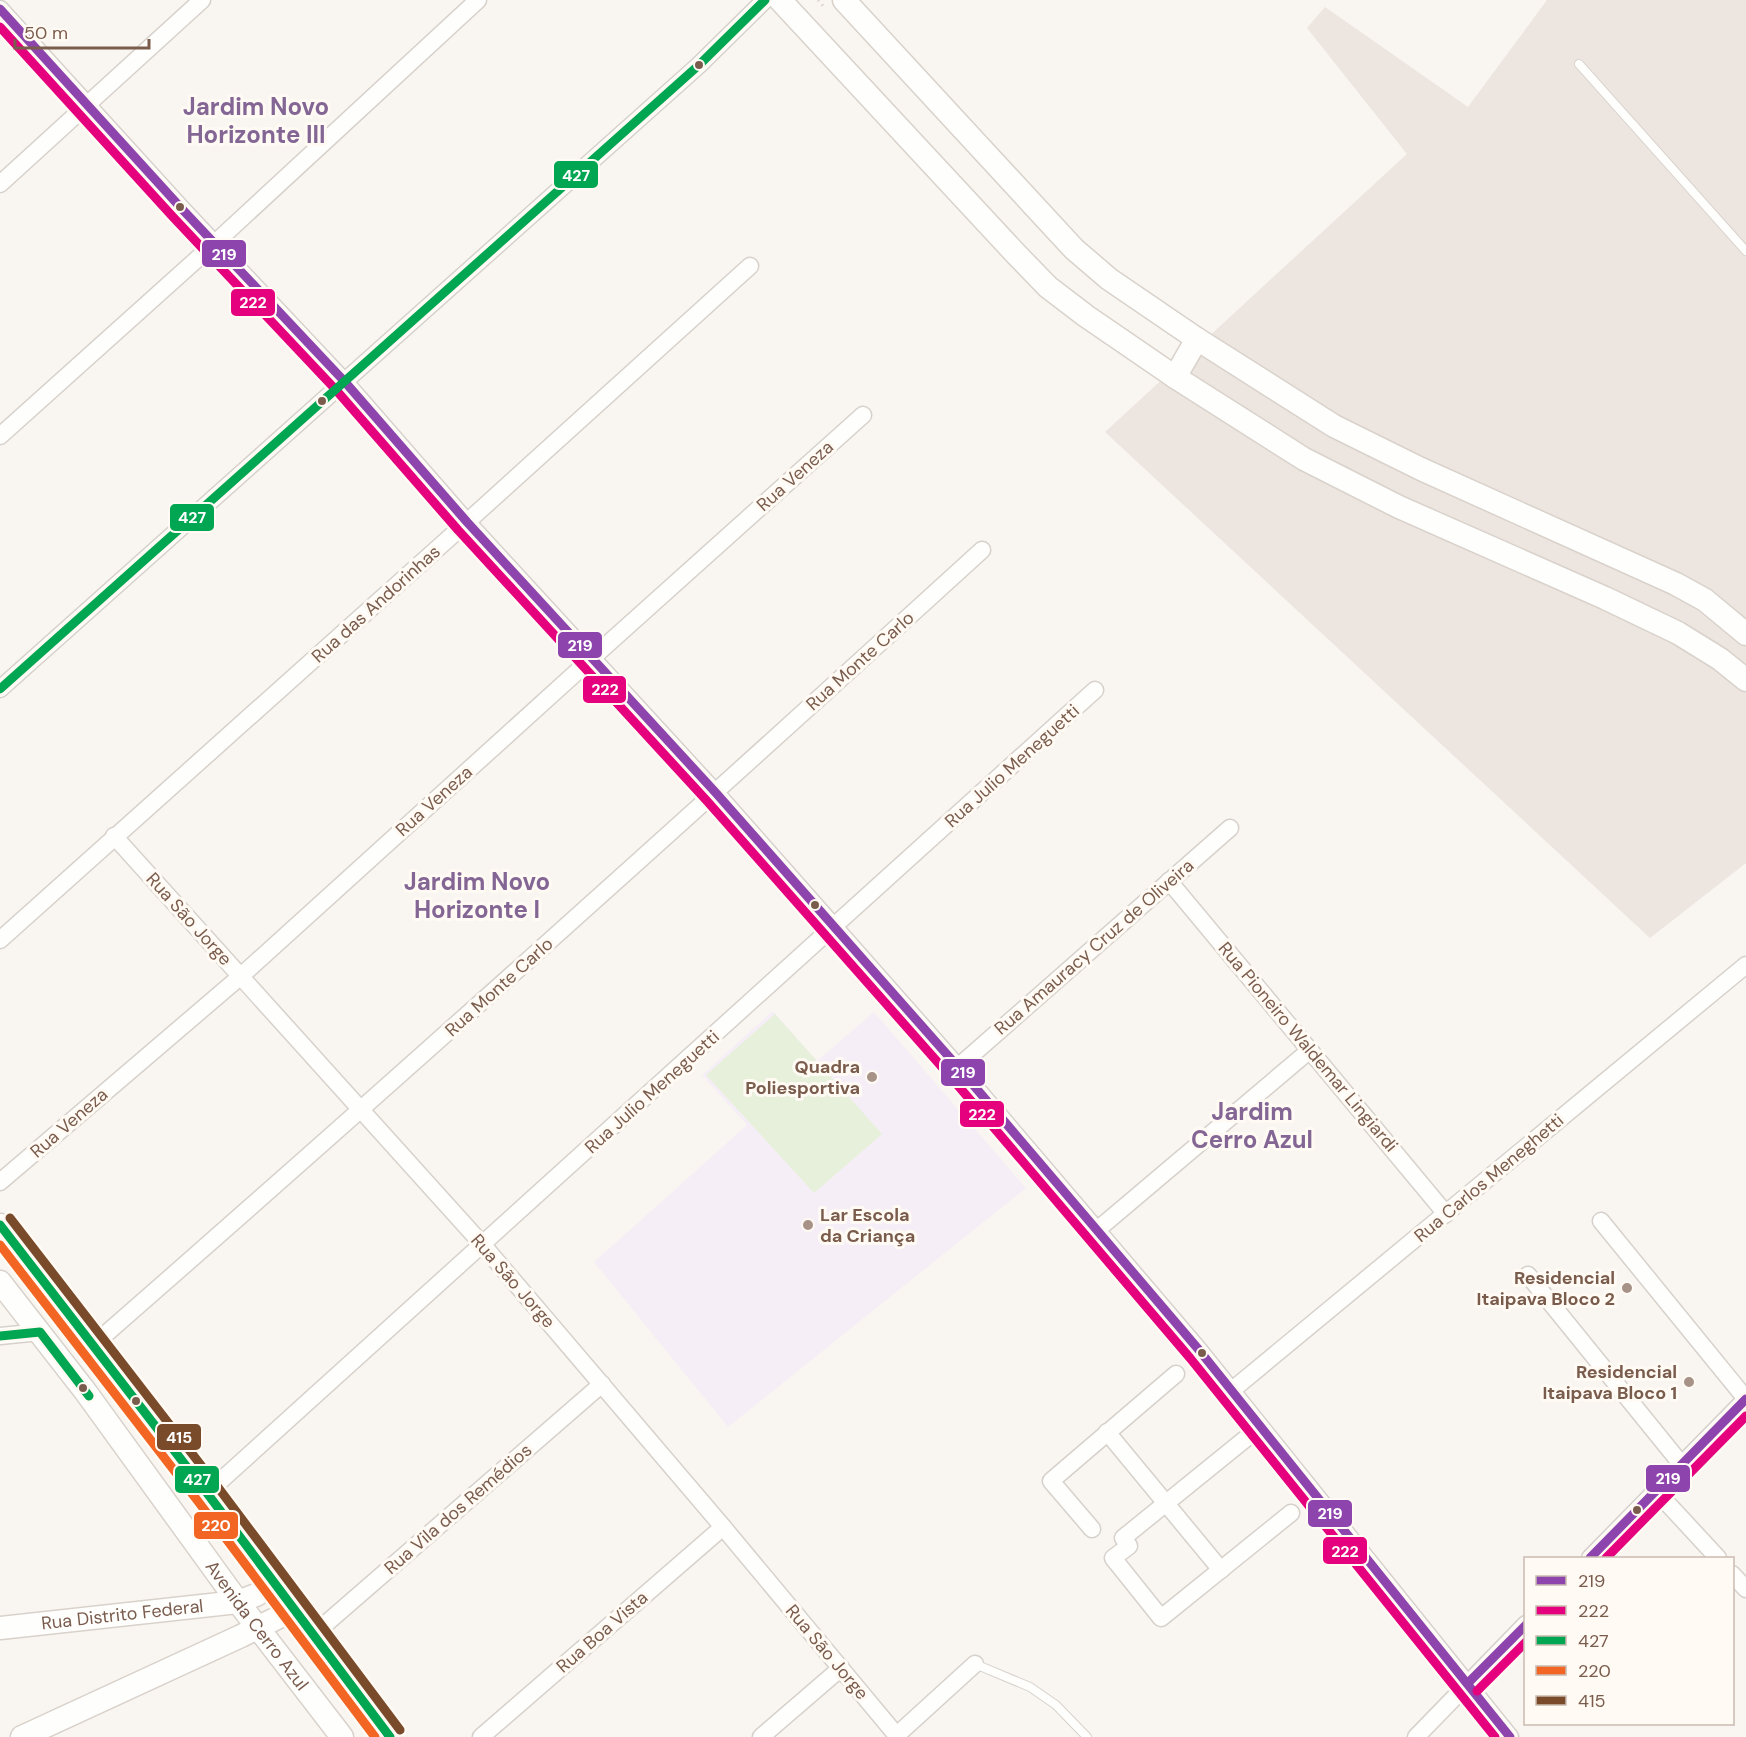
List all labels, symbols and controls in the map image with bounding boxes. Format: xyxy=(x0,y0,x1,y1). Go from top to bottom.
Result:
scale bar xyxy=(15,12,148,50)
text: 50 m xyxy=(24,21,68,45)
unlabelled marker xyxy=(693,59,705,71)
district label: Jardim Novo Horizonte III xyxy=(183,91,329,150)
line badge: 427 xyxy=(553,160,599,189)
text: 427 xyxy=(562,165,590,186)
unlabelled marker xyxy=(174,201,186,213)
line badge: 219 xyxy=(201,239,247,268)
text: 219 xyxy=(211,244,237,265)
line badge: 222 xyxy=(230,288,276,317)
text: 222 xyxy=(239,292,267,313)
unlabelled marker xyxy=(316,395,328,407)
street label: Rua Veneza xyxy=(752,435,838,517)
line badge: 427 xyxy=(169,503,215,532)
text: 427 xyxy=(178,507,206,528)
street label: Rua das Andorinhas xyxy=(307,540,445,668)
street label: Rua Monte Carlo xyxy=(801,606,919,716)
line badge: 219 xyxy=(557,631,603,659)
text: 219 xyxy=(567,635,593,656)
line badge: 222 xyxy=(582,675,627,704)
text: 222 xyxy=(591,679,619,700)
street label: Rua Julio Meneguetti xyxy=(940,699,1084,833)
street label: Rua Veneza xyxy=(391,760,477,842)
street label: Rua Amauracy Cruz de Oliveira xyxy=(989,854,1199,1040)
district label: Jardim Novo Horizonte I xyxy=(404,866,550,925)
street label: Rua São Jorge xyxy=(141,867,237,971)
unlabelled marker xyxy=(809,899,821,911)
street label: Rua Monte Carlo xyxy=(440,932,558,1042)
street label: Rua Pioneiro Waldemar Lingiardi xyxy=(1213,937,1403,1157)
street label: Rua Julio Meneguetti xyxy=(580,1025,724,1159)
place label: Quadra Poliesportiva xyxy=(745,1055,860,1100)
line badge: 219 xyxy=(940,1058,986,1087)
text: 219 xyxy=(950,1062,976,1083)
marker: Quadra Poliesportiva xyxy=(865,1070,879,1084)
street label: Rua Veneza xyxy=(25,1083,113,1163)
district label: Jardim Cerro Azul xyxy=(1191,1096,1313,1155)
line badge: 222 xyxy=(959,1100,1005,1128)
text: 222 xyxy=(968,1104,996,1125)
street label: Rua Carlos Meneghetti xyxy=(1409,1108,1569,1248)
place label: Lar Escola da Criança xyxy=(820,1203,915,1248)
marker: Lar Escola da Criança xyxy=(801,1218,815,1232)
street label: Rua São Jorge xyxy=(465,1229,561,1333)
place label: Residencial Itaipava Bloco 2 xyxy=(1477,1266,1615,1311)
marker: Residencial Itaipava Bloco 2 xyxy=(1620,1281,1634,1295)
unlabelled marker xyxy=(1196,1347,1208,1359)
place label: Residencial Itaipava Bloco 1 xyxy=(1542,1360,1677,1405)
marker: Residencial Itaipava Bloco 1 xyxy=(1682,1375,1696,1389)
unlabelled marker xyxy=(77,1382,89,1394)
unlabelled marker xyxy=(130,1395,142,1407)
line badge: 415 xyxy=(156,1423,202,1451)
text: 415 xyxy=(166,1427,192,1448)
street label: Rua Vila dos Remédios xyxy=(379,1438,537,1580)
line badge: 219 xyxy=(1645,1464,1691,1493)
line badge: 427 xyxy=(174,1465,220,1494)
text: 219 xyxy=(1655,1468,1681,1489)
text: 427 xyxy=(183,1469,211,1490)
line badge: 219 xyxy=(1307,1499,1353,1528)
text: 219 xyxy=(1317,1503,1343,1524)
unlabelled marker xyxy=(1631,1504,1643,1516)
line badge: 220 xyxy=(193,1511,239,1540)
text: 220 xyxy=(201,1515,231,1536)
line badge: 222 xyxy=(1322,1536,1368,1565)
text: 222 xyxy=(1331,1541,1359,1562)
street label: Avenida Cerro Azul xyxy=(200,1556,314,1695)
legend xyxy=(1524,1557,1734,1725)
text: 219 xyxy=(1578,1569,1605,1593)
street label: Rua Boa Vista xyxy=(551,1586,653,1678)
street label: Rua Distrito Federal xyxy=(40,1594,205,1635)
street label: Rua São Jorge xyxy=(780,1599,874,1705)
text: 222 xyxy=(1578,1599,1609,1623)
text: 427 xyxy=(1578,1629,1609,1653)
text: 220 xyxy=(1578,1659,1611,1683)
text: 415 xyxy=(1578,1689,1606,1713)

